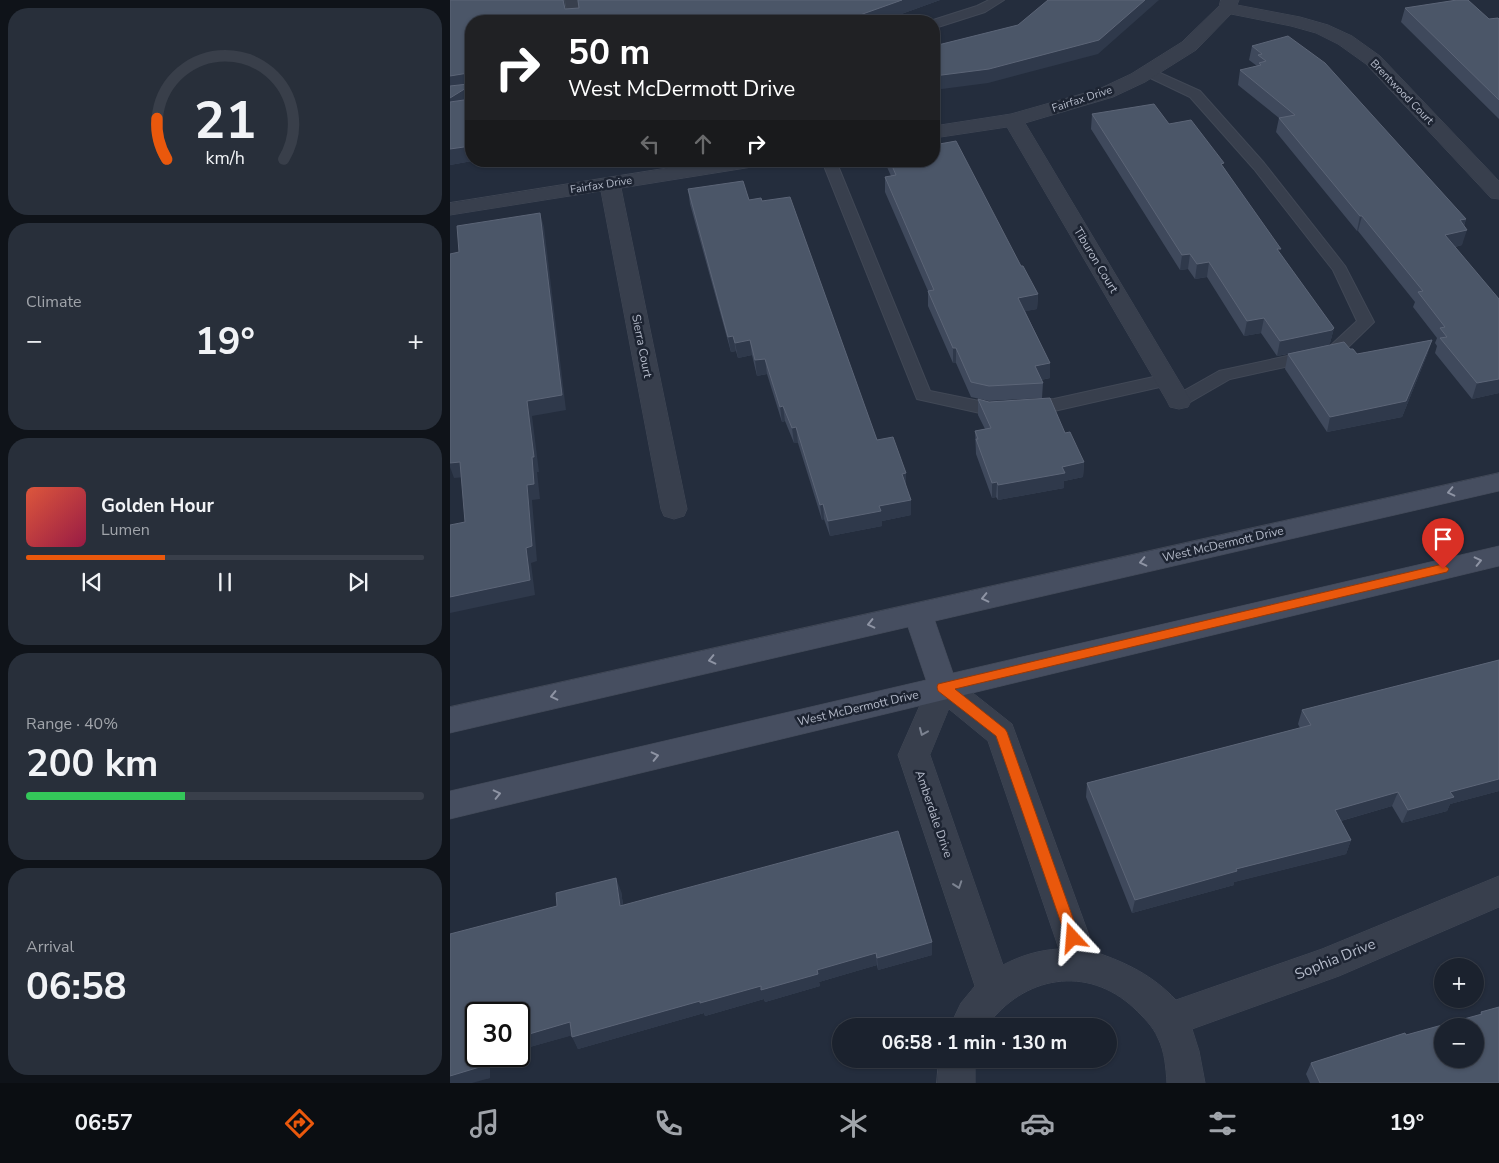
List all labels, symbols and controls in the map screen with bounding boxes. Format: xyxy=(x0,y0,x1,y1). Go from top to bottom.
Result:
text: 50 m xyxy=(568,29,650,76)
icon: right xyxy=(485,35,550,100)
street label: Brentwood Court xyxy=(1367,56,1437,128)
text: West McDermott Drive xyxy=(568,74,795,104)
street label: Fairfax Drive xyxy=(1050,82,1114,116)
text: 21 xyxy=(194,85,256,156)
icon: left xyxy=(636,130,664,158)
icon: ahead xyxy=(689,130,717,158)
icon: right xyxy=(742,130,770,158)
text: km/h xyxy=(205,146,245,170)
street label: Fairfax Drive xyxy=(569,173,633,197)
street label: Tiburon Court xyxy=(1070,224,1122,297)
text: Climate xyxy=(26,291,81,313)
street label: Sierra Court xyxy=(628,313,656,380)
text: 19° xyxy=(195,316,255,367)
text: − xyxy=(26,322,43,360)
text: + xyxy=(407,322,424,360)
one-way arrow xyxy=(1447,486,1456,497)
text: Golden Hour xyxy=(101,493,214,519)
pin xyxy=(1422,518,1464,569)
text: Lumen xyxy=(101,519,150,541)
street label: West McDermott Drive xyxy=(1161,522,1285,566)
icon: arrive xyxy=(1429,525,1457,553)
one-way arrow xyxy=(1138,556,1147,567)
one-way arrow xyxy=(1473,556,1482,567)
icon: previous xyxy=(78,568,106,596)
icon: pause xyxy=(211,568,239,596)
icon: next xyxy=(344,568,372,596)
one-way arrow xyxy=(980,592,989,603)
one-way arrow xyxy=(866,618,875,629)
one-way arrow xyxy=(708,654,717,665)
street label: West McDermott Drive xyxy=(796,686,920,730)
one-way arrow xyxy=(549,690,558,701)
text: Range · 40% xyxy=(26,713,118,735)
one-way arrow xyxy=(919,727,930,736)
text: 200 km xyxy=(26,738,158,789)
one-way arrow xyxy=(651,751,660,762)
street label: Amberdale Drive xyxy=(912,768,956,860)
one-way arrow xyxy=(493,789,502,800)
one-way arrow xyxy=(952,880,962,889)
position arrow xyxy=(1046,911,1098,963)
street label: Sophia Drive xyxy=(1292,934,1378,984)
text: Arrival xyxy=(26,936,74,958)
map controls xyxy=(1434,958,1484,1068)
button: + xyxy=(1434,958,1484,1008)
text: 06:58 xyxy=(26,961,127,1012)
speed limit sign: 30 xyxy=(465,1002,530,1067)
button: − xyxy=(1434,1018,1484,1068)
text: 06:58 · 1 min · 130 m xyxy=(882,1030,1067,1056)
icon: directions xyxy=(282,1106,317,1141)
icon: music xyxy=(467,1106,502,1141)
icon: phone xyxy=(651,1106,686,1141)
icon: climate xyxy=(836,1106,871,1141)
icon: car xyxy=(1020,1106,1055,1141)
icon: filters xyxy=(1205,1106,1240,1141)
text: 06:57 xyxy=(75,1108,133,1138)
text: 19° xyxy=(1389,1108,1424,1138)

